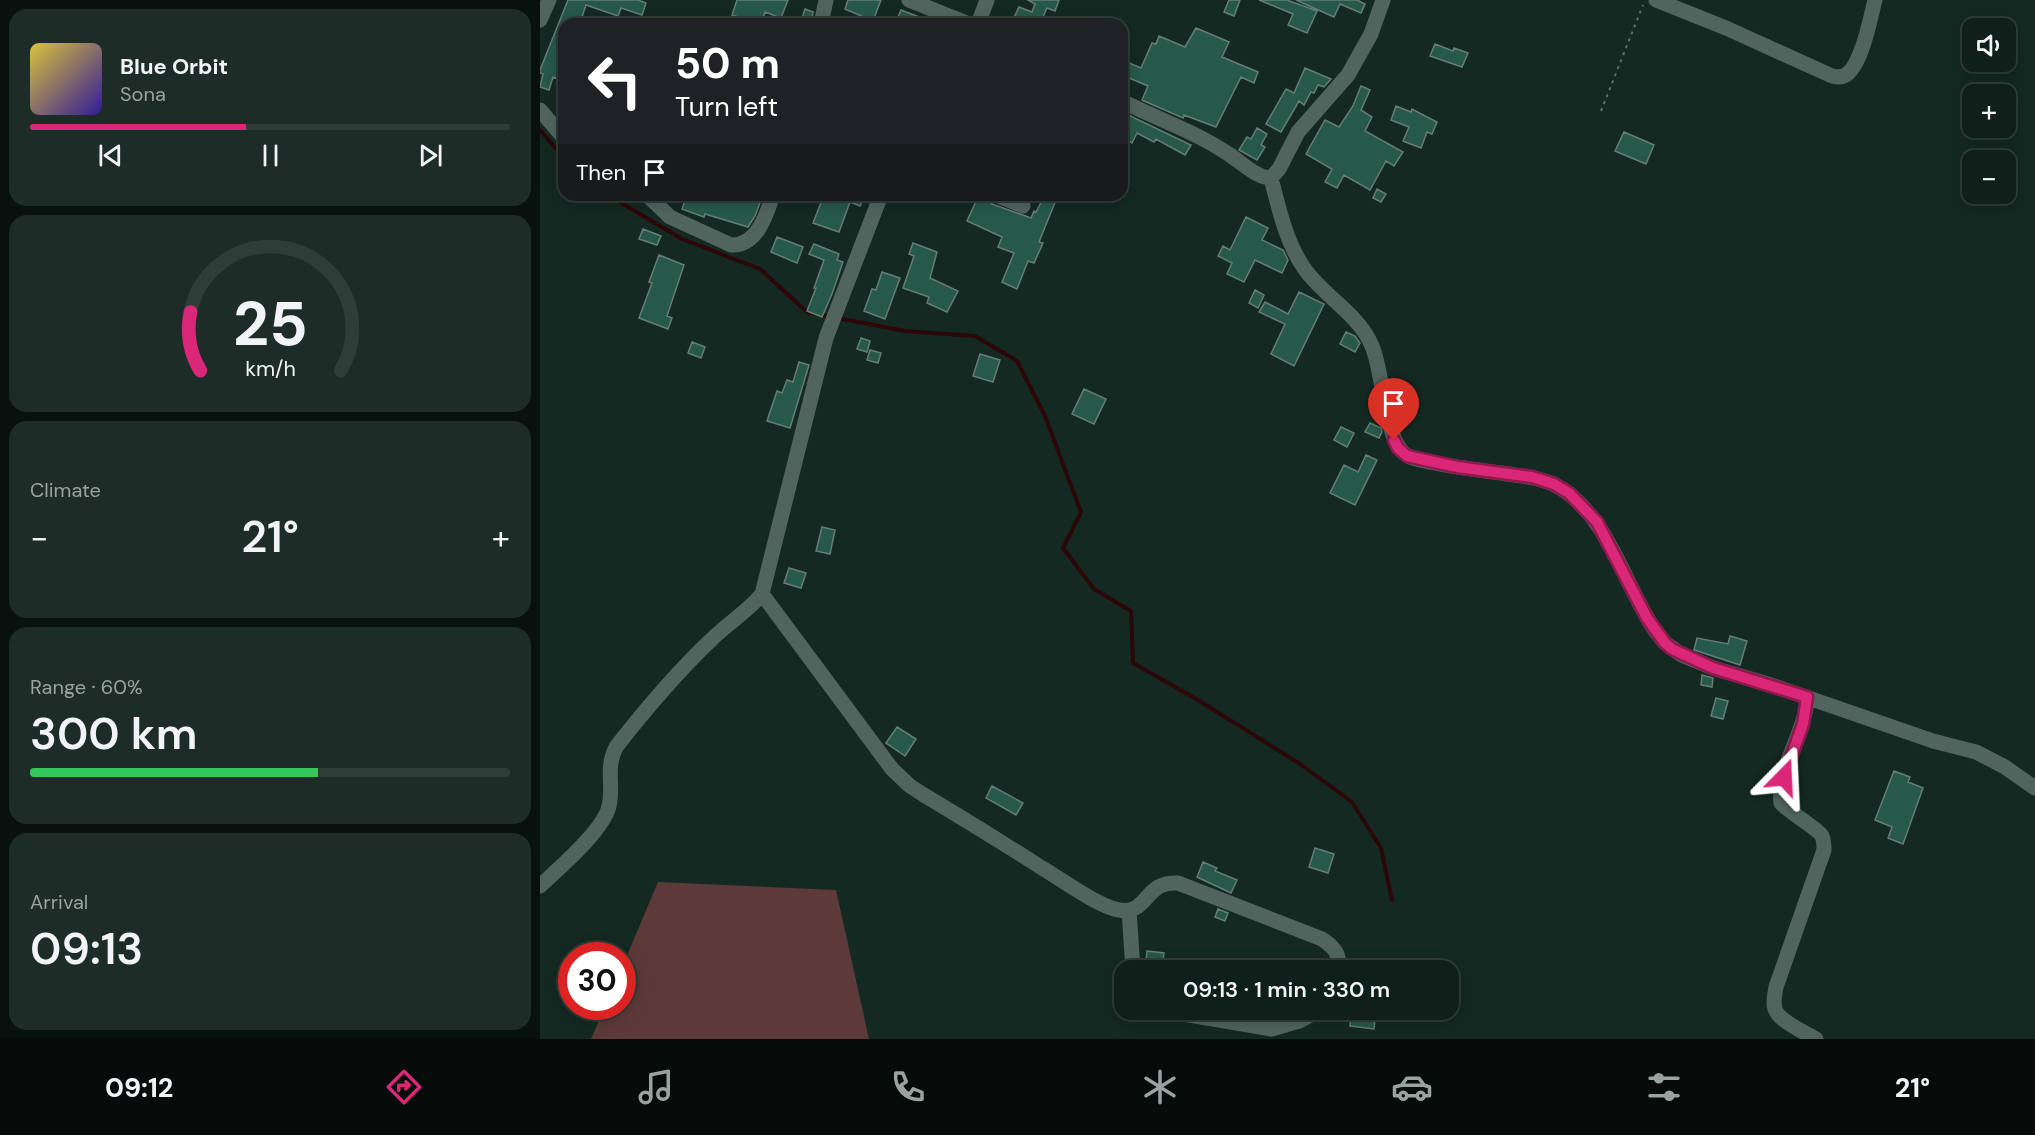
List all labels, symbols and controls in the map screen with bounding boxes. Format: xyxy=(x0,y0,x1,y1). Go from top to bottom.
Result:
map controls xyxy=(1962,18,2016,204)
button: sound xyxy=(1962,18,2016,72)
text: 50 m xyxy=(675,36,780,91)
icon: left xyxy=(576,42,654,120)
text: Blue Orbit xyxy=(120,52,228,81)
text: Sona xyxy=(120,81,166,107)
button: + xyxy=(1962,84,2016,138)
text: Turn left xyxy=(675,89,778,124)
icon: previous xyxy=(94,139,127,172)
icon: pause xyxy=(254,139,287,172)
icon: next xyxy=(414,139,447,172)
button: − xyxy=(1962,150,2016,204)
icon: arrive xyxy=(638,156,671,189)
text: Then xyxy=(576,158,626,187)
text: 25 xyxy=(233,283,307,364)
text: km/h xyxy=(245,355,295,383)
pin xyxy=(1368,378,1419,440)
icon: arrive xyxy=(1377,387,1410,420)
text: Climate xyxy=(30,477,101,503)
text: 21° xyxy=(241,507,299,566)
text: − xyxy=(30,516,48,559)
text: + xyxy=(492,516,510,559)
text: Range · 60% xyxy=(30,674,143,700)
text: 300 km xyxy=(30,704,197,763)
position arrow xyxy=(1752,745,1816,809)
text: Arrival xyxy=(30,889,88,915)
text: 09:13 xyxy=(30,919,143,978)
speed limit sign: 30 xyxy=(558,942,636,1020)
text: 09:13 · 1 min · 330 m xyxy=(1183,975,1390,1004)
icon: directions xyxy=(383,1066,425,1108)
icon: music xyxy=(635,1066,677,1108)
icon: phone xyxy=(887,1066,929,1108)
icon: climate xyxy=(1139,1066,1181,1108)
icon: car xyxy=(1391,1066,1433,1108)
icon: filters xyxy=(1643,1066,1685,1108)
text: 09:12 xyxy=(105,1070,173,1105)
text: 21° xyxy=(1895,1070,1930,1105)

